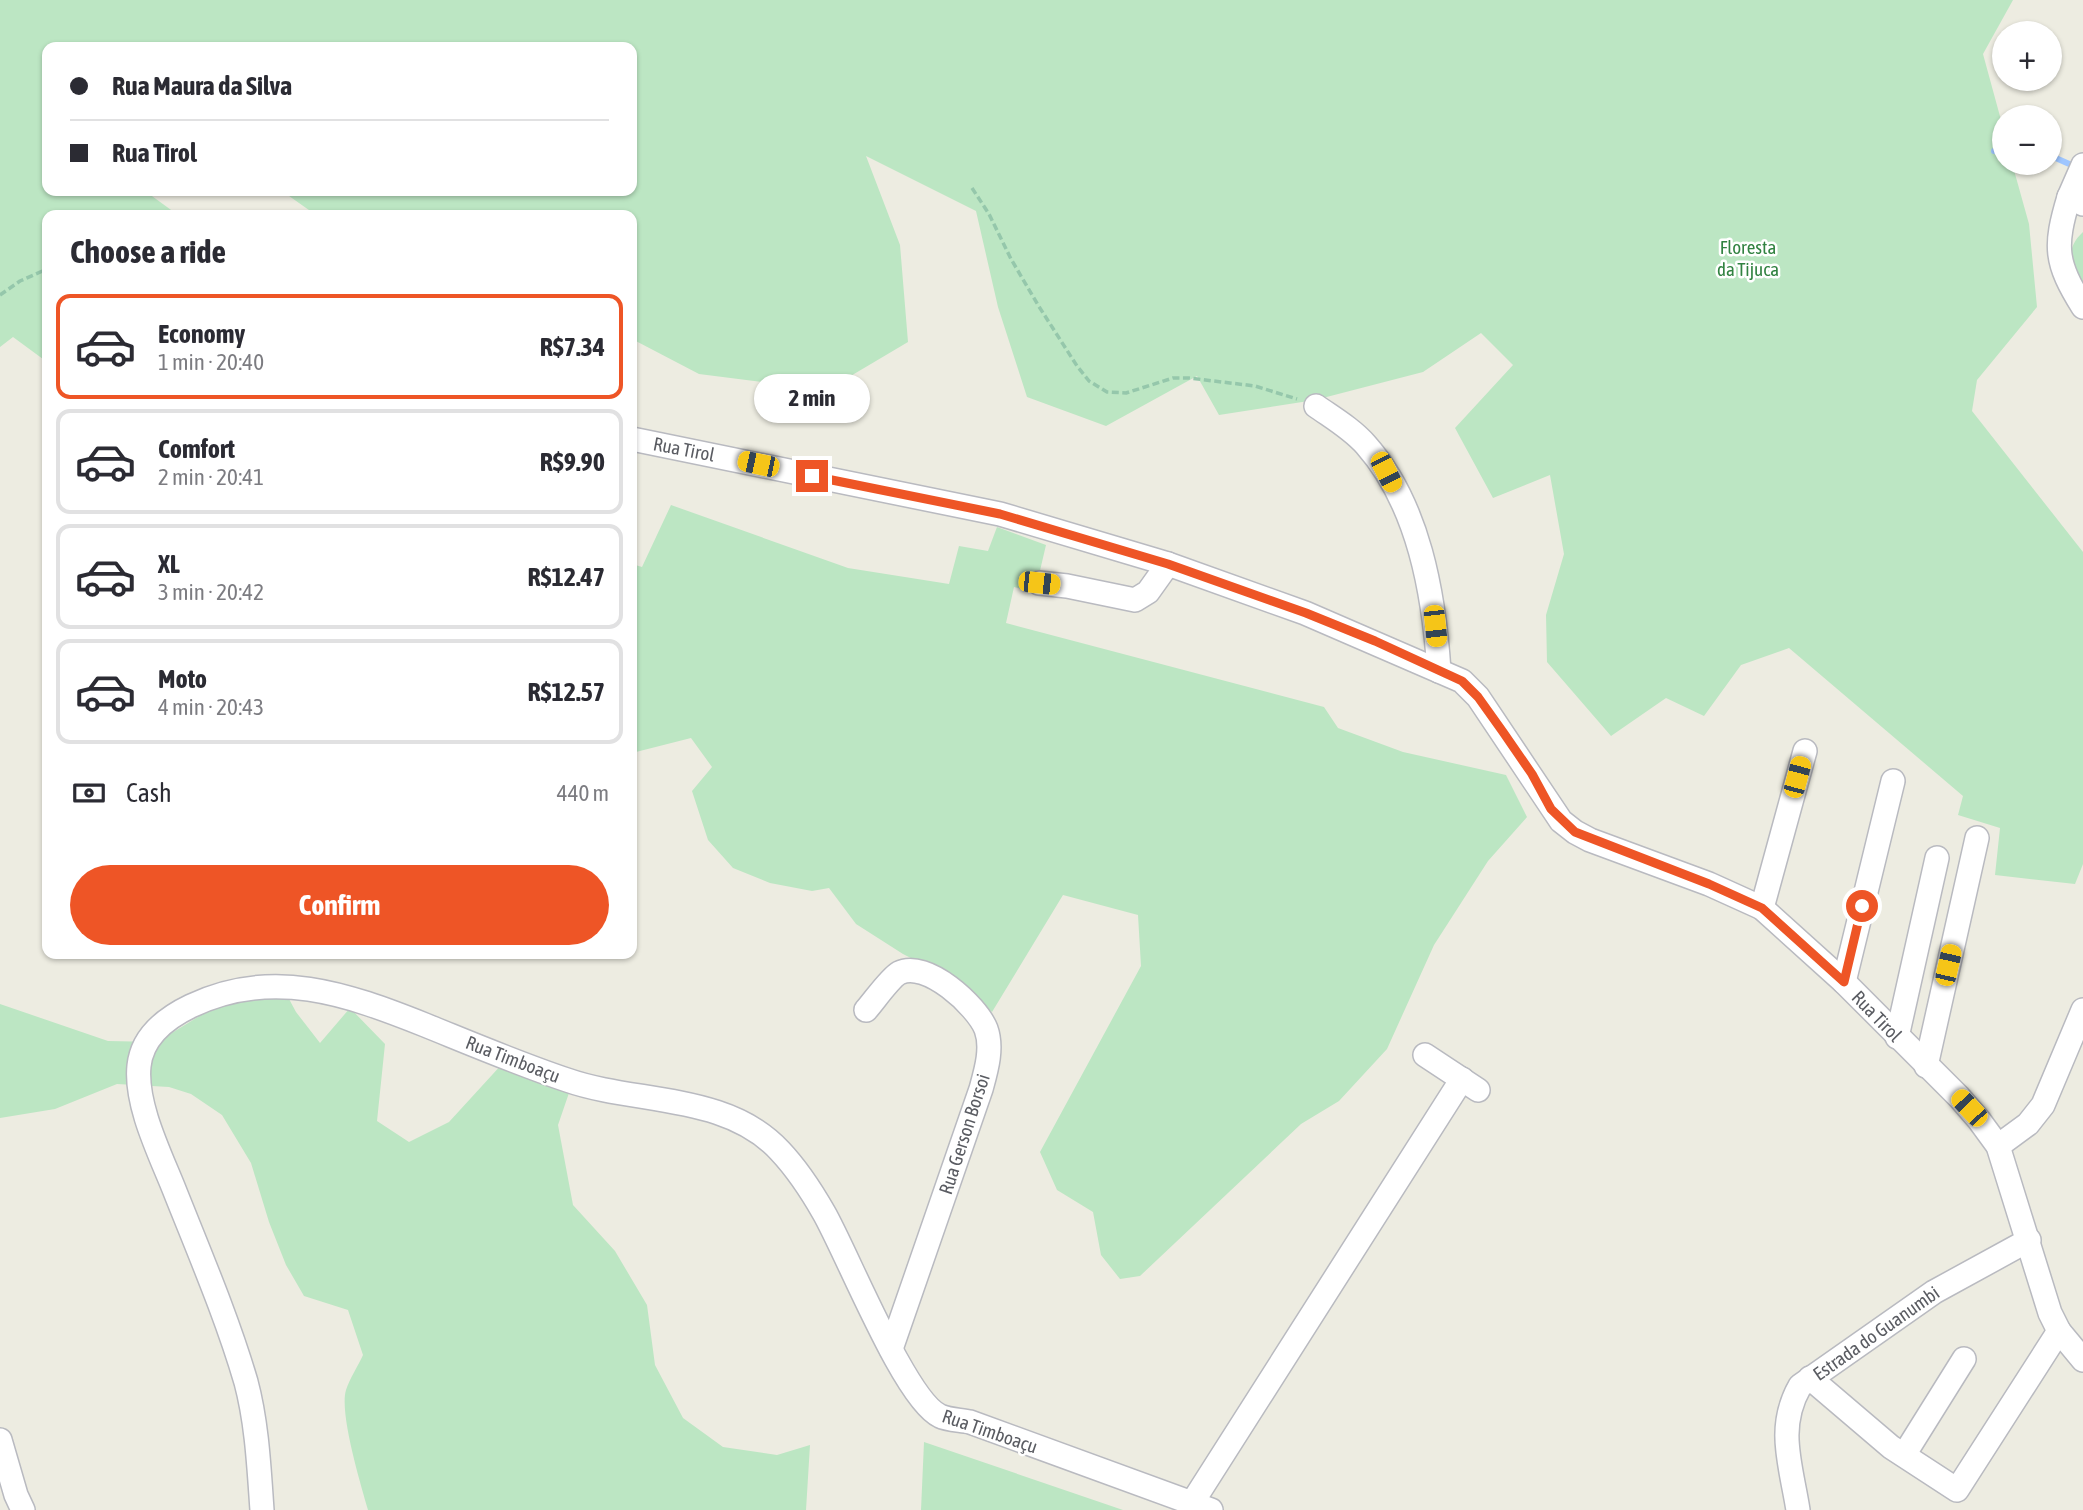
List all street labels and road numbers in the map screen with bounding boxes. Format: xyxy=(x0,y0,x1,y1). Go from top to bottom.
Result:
street label: Rua Tirol xyxy=(651,432,717,466)
street label: Rua Tirol xyxy=(1848,986,1906,1046)
street label: Rua Timboaçu xyxy=(463,1031,563,1087)
street label: Rua Gerson Borsoi xyxy=(934,1071,994,1197)
street label: Estrada do Guanumbi xyxy=(1809,1281,1943,1385)
street label: Rua Timboaçu xyxy=(940,1404,1040,1458)

